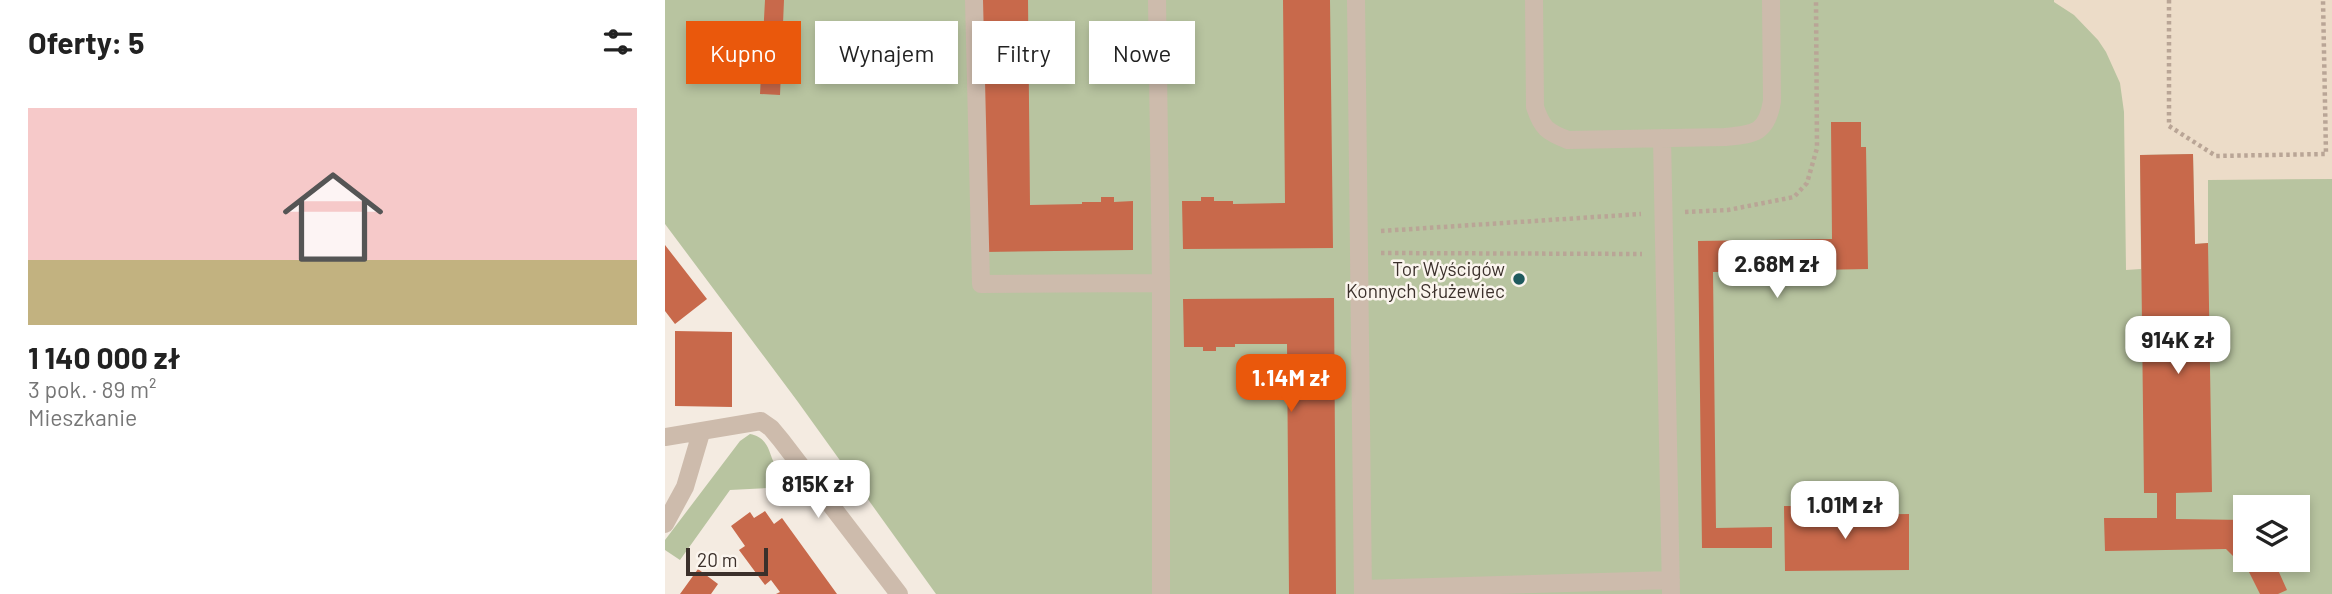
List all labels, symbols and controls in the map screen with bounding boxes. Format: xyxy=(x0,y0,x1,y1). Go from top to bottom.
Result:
chip: Kupno xyxy=(686,21,801,84)
chip: Wynajem xyxy=(815,21,958,84)
chip: Filtry xyxy=(972,21,1075,84)
chip: Nowe xyxy=(1089,21,1195,84)
icon: filters xyxy=(599,23,637,61)
text: Oferty: 5 xyxy=(28,24,144,60)
icon: home xyxy=(270,154,396,280)
pin: 2.68M zł xyxy=(1705,240,1849,300)
text: 2.68M zł xyxy=(1734,249,1820,277)
place label: Tor Wyścigów Konnych Służewiec xyxy=(1346,257,1505,302)
marker: Tor Wyścigów Konnych Służewiec xyxy=(1511,271,1527,287)
pin: 914K zł xyxy=(2113,316,2243,376)
text: 914K zł xyxy=(2141,325,2215,353)
text: 1 140 000 zł xyxy=(28,339,181,375)
pin: 1.14M zł xyxy=(1219,354,1363,414)
text: 1.14M zł xyxy=(1252,363,1330,391)
text: 3 pok. · 89 m² xyxy=(28,375,157,403)
text: Mieszkanie xyxy=(28,403,137,431)
pin: 815K zł xyxy=(753,461,883,520)
text: 815K zł xyxy=(782,469,854,497)
pin: 1.01M zł xyxy=(1773,482,1917,541)
text: 1.01M zł xyxy=(1807,490,1883,518)
map controls xyxy=(2233,495,2310,572)
button: layers xyxy=(2233,495,2310,572)
scale bar xyxy=(686,545,768,577)
text: 20 m xyxy=(697,548,737,571)

